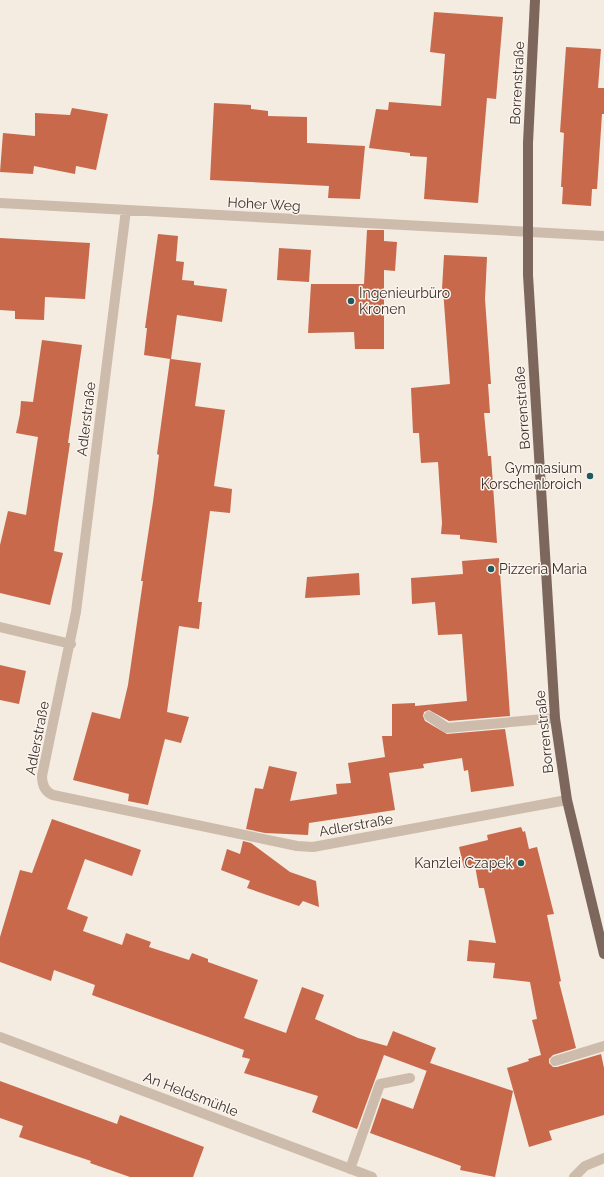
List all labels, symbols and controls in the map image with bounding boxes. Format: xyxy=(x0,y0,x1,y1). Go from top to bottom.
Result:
street label: Borrenstraße xyxy=(507,41,527,125)
street label: Hoher Weg xyxy=(227,194,301,214)
place label: Ingenieurbüro Kronen xyxy=(359,285,450,317)
marker: Ingenieurbüro Kronen xyxy=(346,296,356,306)
street label: Borrenstraße xyxy=(511,366,533,450)
street label: Adlerstraße xyxy=(74,381,98,457)
place label: Gymnasium Korschenbroich xyxy=(481,460,582,492)
marker: Gymnasium Korschenbroich xyxy=(585,471,595,481)
place label: Pizzeria Maria xyxy=(499,561,587,577)
marker: Pizzeria Maria xyxy=(486,564,496,574)
street label: Borrenstraße xyxy=(532,690,556,774)
street label: Adlerstraße xyxy=(22,700,52,776)
street label: Adlerstraße xyxy=(318,811,394,839)
place label: Kanzlei Czapek xyxy=(414,855,514,871)
marker: Kanzlei Czapek xyxy=(516,858,526,868)
street label: An Heldsmühle xyxy=(141,1069,241,1119)

